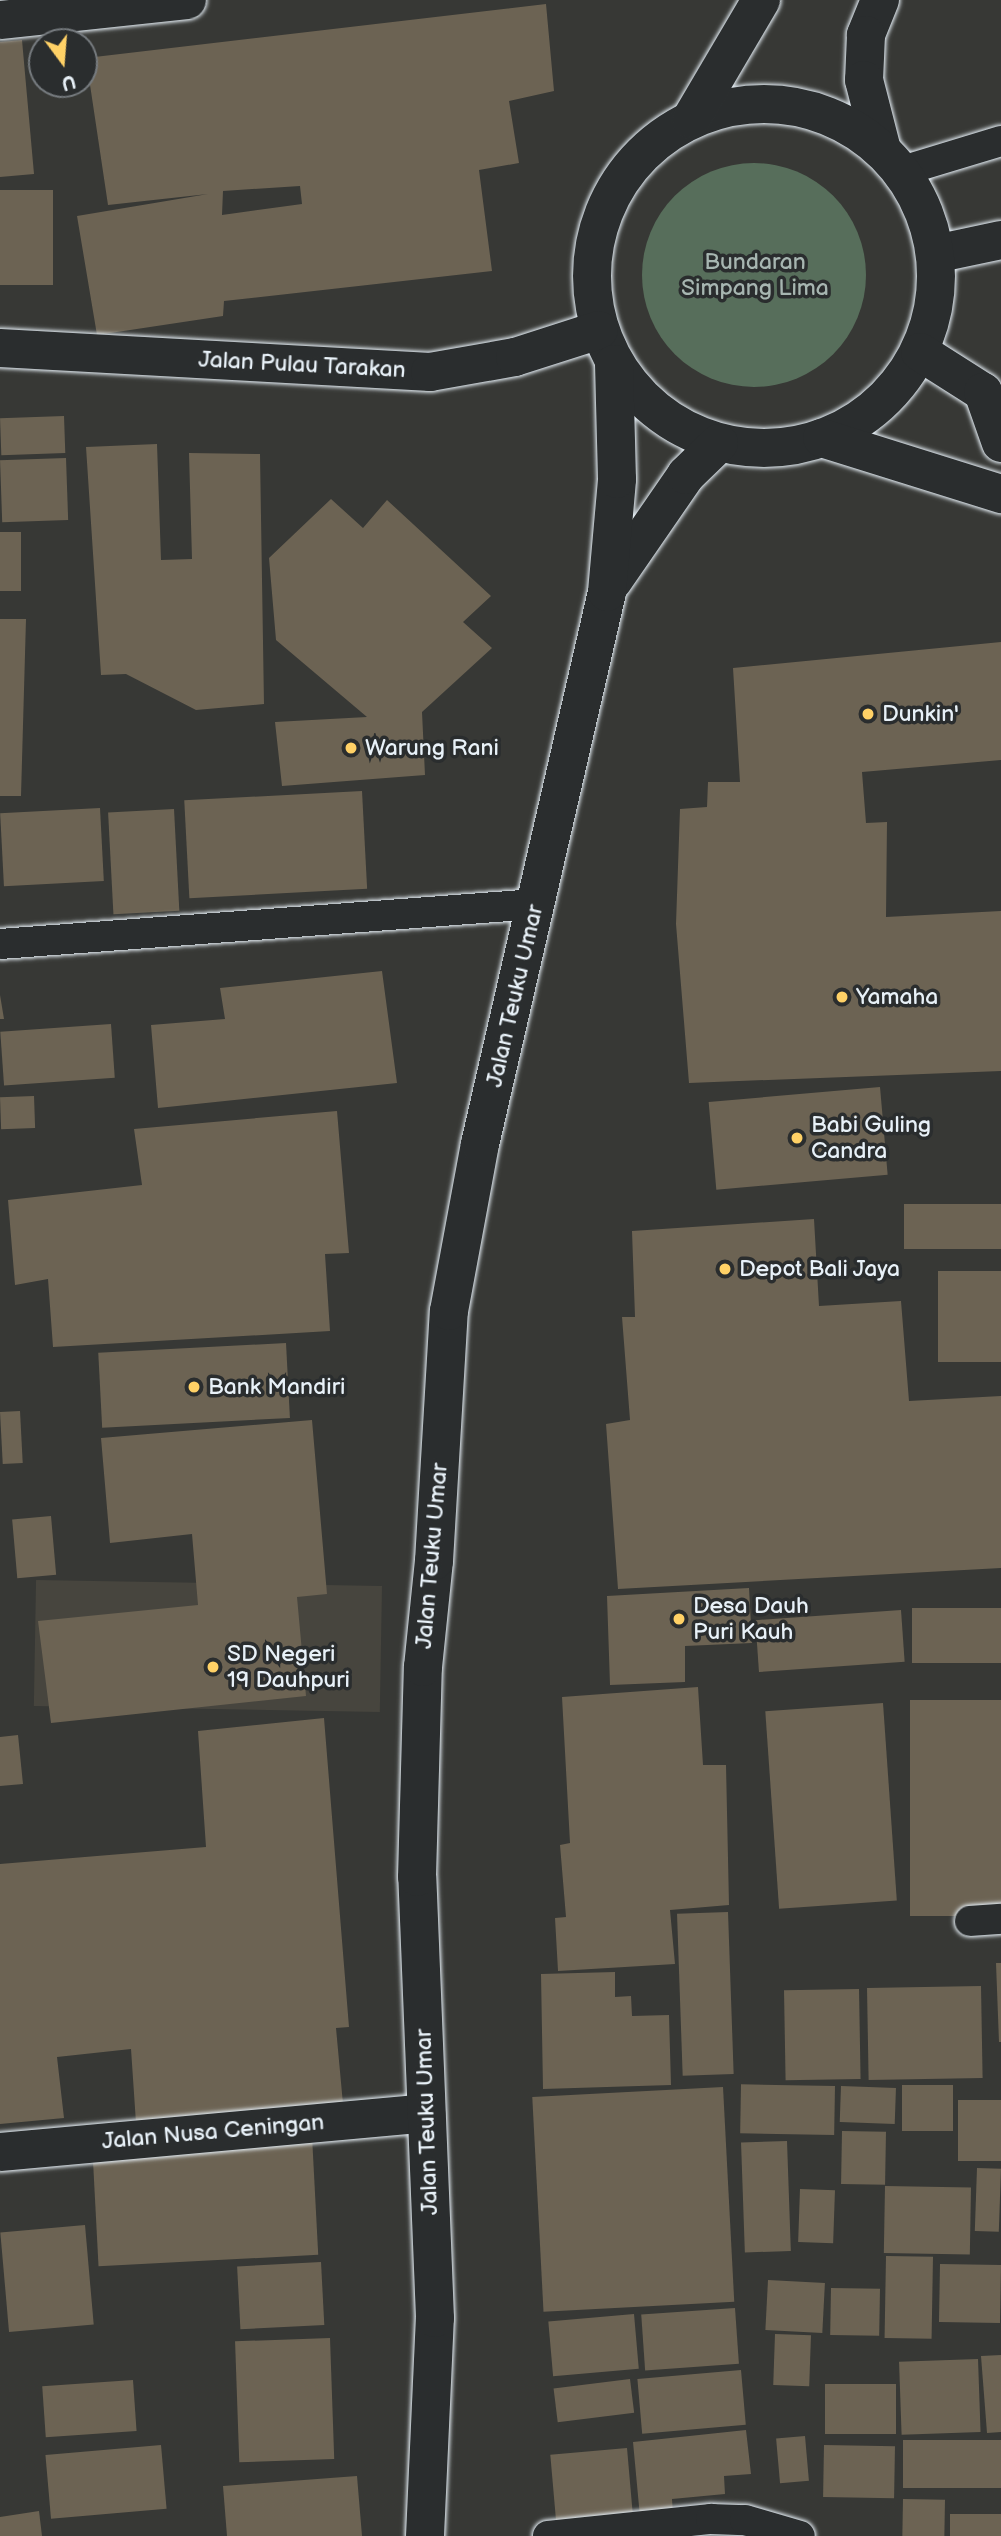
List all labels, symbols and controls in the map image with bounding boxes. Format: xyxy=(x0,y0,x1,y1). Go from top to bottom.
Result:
north arrow xyxy=(28,28,98,98)
text: U xyxy=(59,69,78,95)
park label: Bundaran Simpang Lima xyxy=(681,248,829,302)
street label: Jalan Pulau Tarakan xyxy=(197,346,407,384)
place label: Dunkin' xyxy=(882,700,959,728)
marker: Dunkin' xyxy=(860,706,876,722)
place label: Warung Rani xyxy=(365,734,499,762)
marker: Warung Rani xyxy=(343,740,359,756)
street label: Jalan Teuku Umar xyxy=(481,902,549,1090)
place label: Yamaha xyxy=(856,983,938,1011)
marker: Yamaha xyxy=(834,989,850,1005)
place label: Babi Guling Candra xyxy=(811,1111,931,1165)
marker: Babi Guling Candra xyxy=(789,1130,805,1146)
place label: Depot Bali Jaya xyxy=(739,1255,901,1283)
marker: Depot Bali Jaya xyxy=(717,1261,733,1277)
place label: Bank Mandiri xyxy=(208,1373,345,1401)
marker: Bank Mandiri xyxy=(186,1379,202,1395)
street label: Jalan Teuku Umar xyxy=(410,1462,454,1650)
place label: Desa Dauh Puri Kauh xyxy=(693,1592,809,1646)
marker: Desa Dauh Puri Kauh xyxy=(671,1611,687,1627)
place label: SD Negeri 19 Dauhpuri xyxy=(227,1640,350,1694)
marker: SD Negeri 19 Dauhpuri xyxy=(205,1659,221,1675)
street label: Jalan Teuku Umar xyxy=(410,2028,444,2216)
street label: Jalan Nusa Ceningan xyxy=(101,2109,325,2155)

